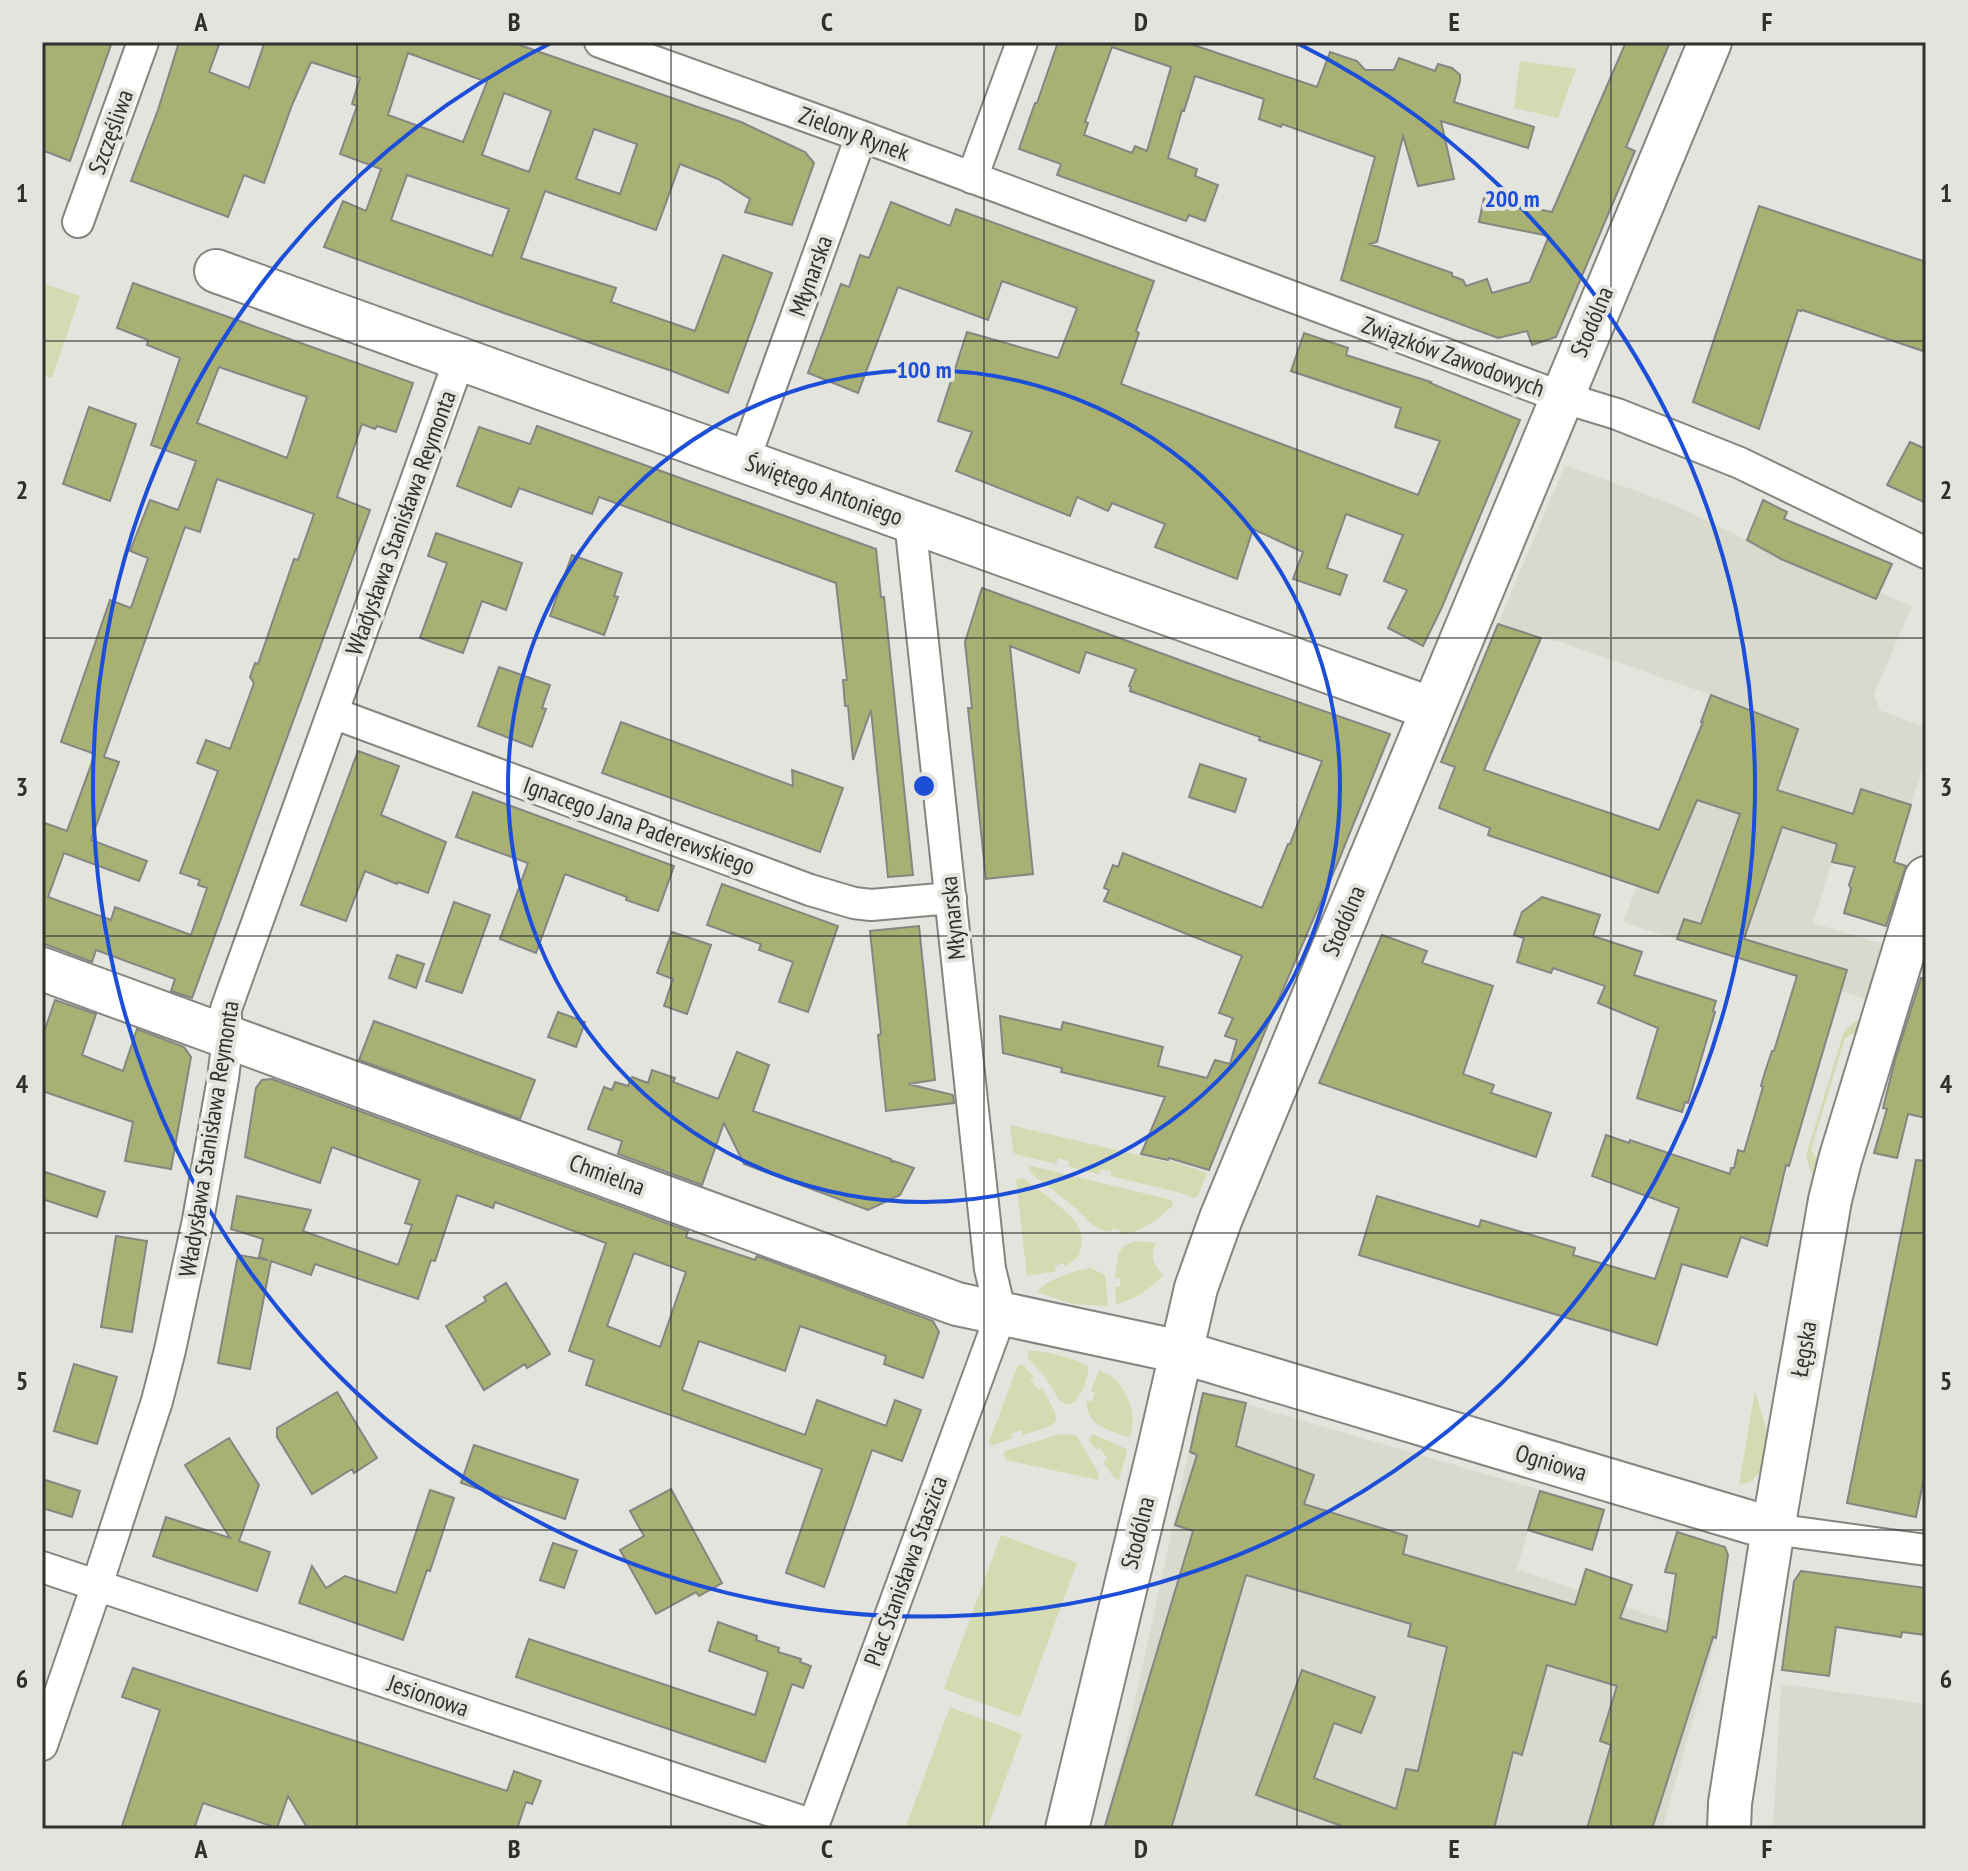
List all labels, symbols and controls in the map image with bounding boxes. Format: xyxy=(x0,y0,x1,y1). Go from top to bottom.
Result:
text: A xyxy=(193,5,208,38)
text: B xyxy=(508,5,521,38)
text: C xyxy=(821,5,833,38)
text: D xyxy=(1134,5,1148,38)
text: E xyxy=(1448,5,1460,38)
text: F xyxy=(1762,5,1773,38)
street label: Szczęśliwa xyxy=(81,85,140,178)
street label: Zielony Rynek xyxy=(795,99,914,168)
text: 1 xyxy=(16,176,28,209)
text: 1 xyxy=(1940,176,1952,209)
text: 200 m xyxy=(1484,183,1540,214)
street label: Młynarska xyxy=(782,231,839,320)
street label: Stodólna xyxy=(1563,282,1620,362)
street label: Związków Zawodowych xyxy=(1357,309,1549,404)
text: 100 m xyxy=(896,354,952,385)
street label: Władysława Stanisława Reymonta xyxy=(338,386,463,659)
street label: Świętego Antoniego xyxy=(741,447,907,532)
text: 2 xyxy=(16,473,28,506)
text: 2 xyxy=(1940,473,1952,506)
street label: Ignacego Jana Paderewskiego xyxy=(519,769,759,882)
text: 3 xyxy=(16,770,28,803)
text: 3 xyxy=(1940,770,1952,803)
centre of rings xyxy=(910,772,938,800)
street label: Młynarska xyxy=(933,875,972,961)
street label: Stodólna xyxy=(1315,881,1372,961)
street label: Władysława Stanisława Reymonta xyxy=(171,999,246,1279)
text: 4 xyxy=(16,1067,29,1100)
text: 4 xyxy=(1940,1067,1953,1100)
street label: Chmielna xyxy=(565,1147,649,1202)
street label: Łęgska xyxy=(1783,1319,1824,1379)
text: 5 xyxy=(16,1364,28,1397)
text: 5 xyxy=(1940,1364,1952,1397)
street label: Ogniowa xyxy=(1512,1437,1591,1488)
street label: Plac Stanisława Staszica xyxy=(857,1471,954,1670)
street label: Stodólna xyxy=(1114,1493,1161,1572)
text: 6 xyxy=(16,1662,28,1695)
text: 6 xyxy=(1940,1662,1952,1695)
street label: Jesionowa xyxy=(383,1667,473,1724)
text: A xyxy=(193,1832,208,1865)
text: B xyxy=(508,1832,521,1865)
text: C xyxy=(821,1832,833,1865)
text: D xyxy=(1134,1832,1148,1865)
text: E xyxy=(1448,1832,1460,1865)
text: F xyxy=(1762,1832,1773,1865)

